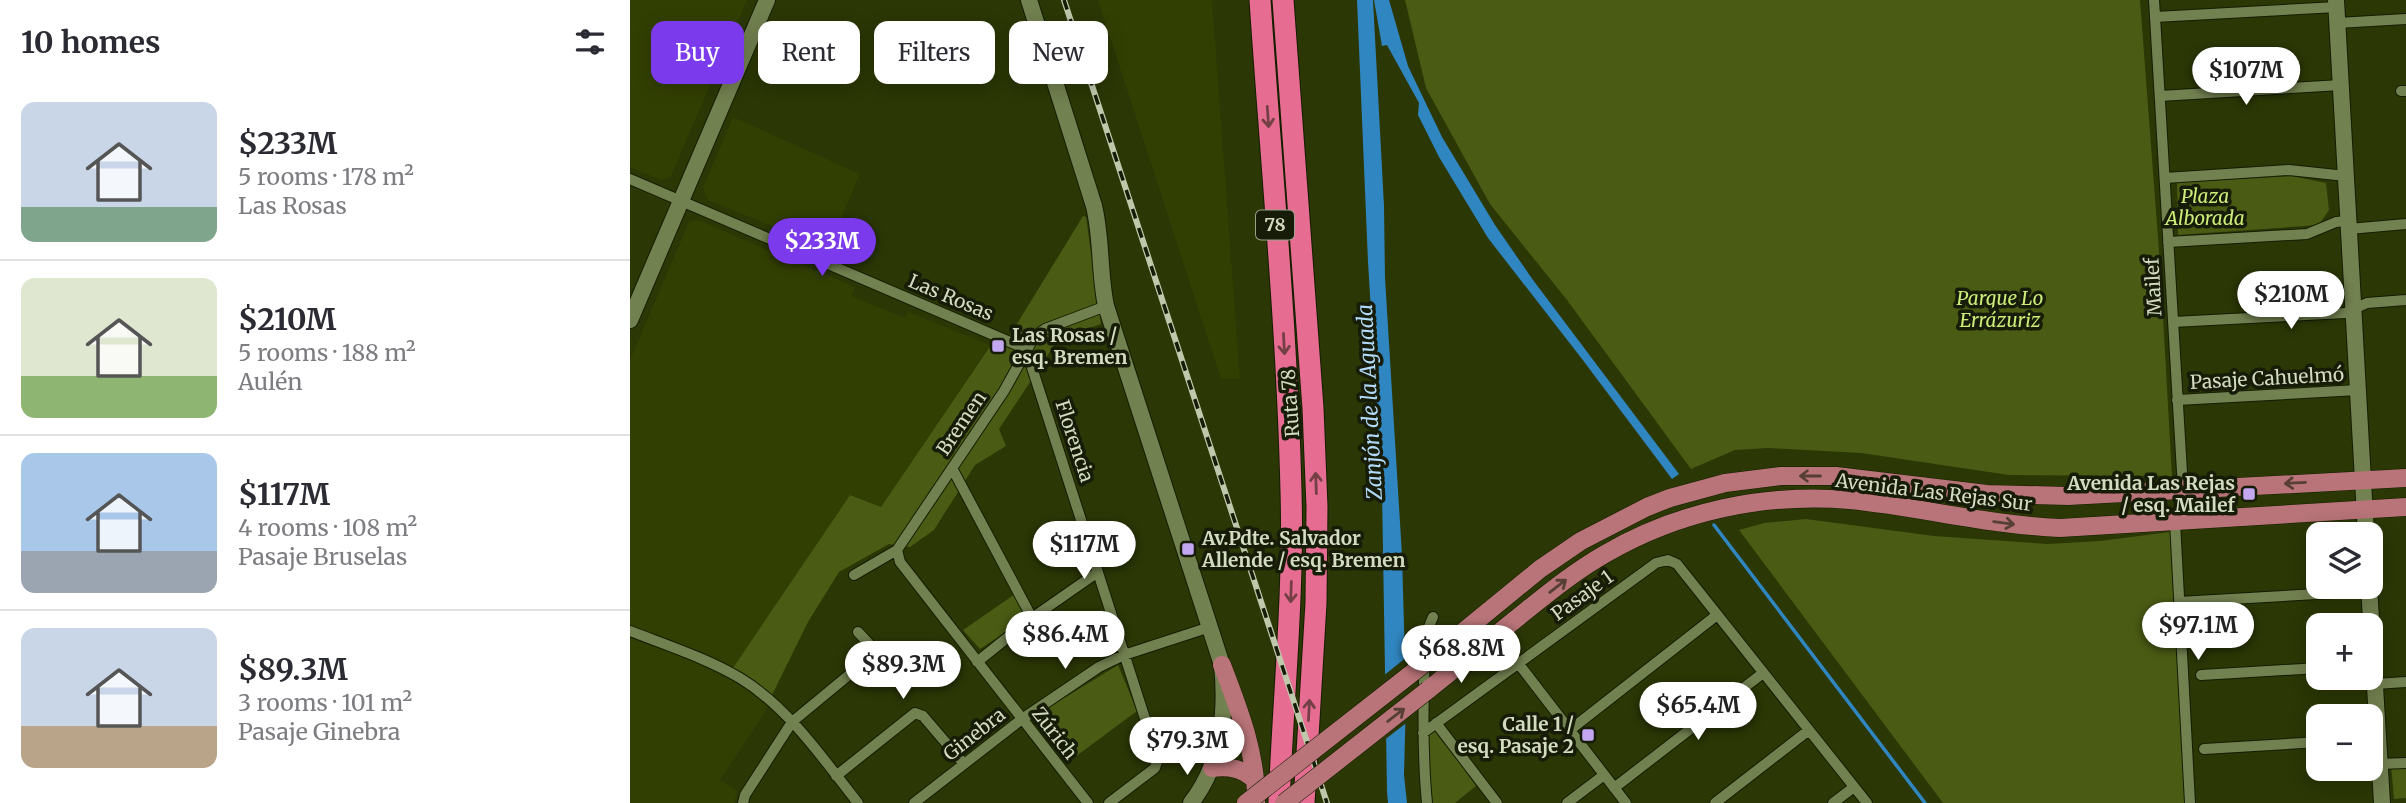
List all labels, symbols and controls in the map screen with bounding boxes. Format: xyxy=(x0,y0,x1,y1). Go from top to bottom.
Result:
chip: Buy xyxy=(651,21,744,84)
chip: Rent xyxy=(758,21,860,84)
chip: Filters xyxy=(874,21,995,84)
chip: New xyxy=(1009,21,1108,84)
text: 10 homes xyxy=(21,23,161,61)
icon: filters xyxy=(571,23,609,61)
pin: $107M xyxy=(2197,48,2295,107)
text: $107M xyxy=(2208,55,2284,84)
one-way arrow xyxy=(1262,105,1275,128)
text: $233M xyxy=(238,124,337,162)
icon: home xyxy=(77,130,161,214)
text: 5 rooms · 178 m² xyxy=(238,162,414,191)
park label: Plaza Alborada xyxy=(2163,184,2245,230)
text: Las Rosas xyxy=(238,191,347,220)
road number: 78 xyxy=(1256,210,1294,240)
pin: $233M xyxy=(773,218,871,278)
text: $233M xyxy=(784,226,860,255)
street label: Mailef xyxy=(2139,257,2167,317)
street label: Las Rosas xyxy=(905,268,997,326)
pin: $210M xyxy=(2242,272,2340,331)
text: $210M xyxy=(2253,279,2329,308)
park label: Parque Lo Errázuriz xyxy=(1957,286,2044,332)
text: $210M xyxy=(238,300,336,338)
water label: Zanjón de la Aguada xyxy=(1351,303,1388,502)
icon: home xyxy=(77,306,161,390)
place label: Las Rosas / esq. Bremen xyxy=(1012,323,1127,369)
one-way arrow xyxy=(1277,332,1290,355)
text: 5 rooms · 188 m² xyxy=(238,338,416,367)
marker: Las Rosas / esq. Bremen xyxy=(990,338,1006,354)
street label: Pasaje Cahuelmó xyxy=(2189,362,2345,394)
text: Aulén xyxy=(238,367,302,396)
street label: Ruta 78 xyxy=(1276,368,1304,438)
street label: Bremen xyxy=(931,386,991,460)
street label: Florencia xyxy=(1050,397,1100,485)
street label: Avenida Las Rejas Sur xyxy=(1833,468,2034,516)
one-way arrow xyxy=(1799,469,1822,483)
place label: Avenida Las Rejas / esq. Mailef xyxy=(2066,471,2236,517)
one-way arrow xyxy=(1310,472,1323,495)
text: $117M xyxy=(238,475,330,513)
one-way arrow xyxy=(2284,477,2307,490)
icon: home xyxy=(77,481,161,565)
marker: Avenida Las Rejas / esq. Mailef xyxy=(2241,486,2257,502)
text: 4 rooms · 108 m² xyxy=(238,513,417,542)
one-way arrow xyxy=(1992,517,2015,530)
pin: $117M xyxy=(1035,522,1133,581)
map controls xyxy=(2306,522,2383,781)
button: layers xyxy=(2306,522,2383,599)
place label: Av.Pdte. Salvador Allende / esq. Bremen xyxy=(1201,526,1405,572)
text: $117M xyxy=(1049,529,1119,558)
marker: Av.Pdte. Salvador Allende / esq. Bremen xyxy=(1180,541,1196,557)
text: Pasaje Bruselas xyxy=(238,542,407,571)
street label: Pasaje 1 xyxy=(1546,564,1618,625)
one-way arrow xyxy=(1548,579,1566,594)
one-way arrow xyxy=(1284,580,1297,603)
pin: $97.1M xyxy=(2141,602,2255,662)
text: $97.1M xyxy=(2158,610,2238,639)
pin: $86.4M xyxy=(1008,612,1122,671)
button: + xyxy=(2306,613,2383,690)
text: $86.4M xyxy=(1021,619,1109,648)
pin: $68.8M xyxy=(1404,626,1518,685)
text: $68.8M xyxy=(1417,633,1505,662)
pin: $89.3M xyxy=(846,642,960,701)
text: $89.3M xyxy=(861,649,945,678)
text: $89.3M xyxy=(238,650,348,688)
icon: home xyxy=(77,656,161,740)
pin: $65.4M xyxy=(1641,682,1755,742)
text: 3 rooms · 101 m² xyxy=(238,688,412,717)
text: $65.4M xyxy=(1656,690,1740,719)
one-way arrow xyxy=(1303,700,1316,722)
street label: Ginebra xyxy=(938,702,1010,766)
street label: Zúrich xyxy=(1027,702,1083,764)
button: − xyxy=(2306,704,2383,781)
one-way arrow xyxy=(1386,708,1404,723)
place label: Calle 1 / esq. Pasaje 2 xyxy=(1457,712,1574,758)
text: Pasaje Ginebra xyxy=(238,717,400,746)
pin: $79.3M xyxy=(1130,718,1244,777)
text: $79.3M xyxy=(1145,725,1229,754)
marker: Calle 1 / esq. Pasaje 2 xyxy=(1580,727,1596,743)

